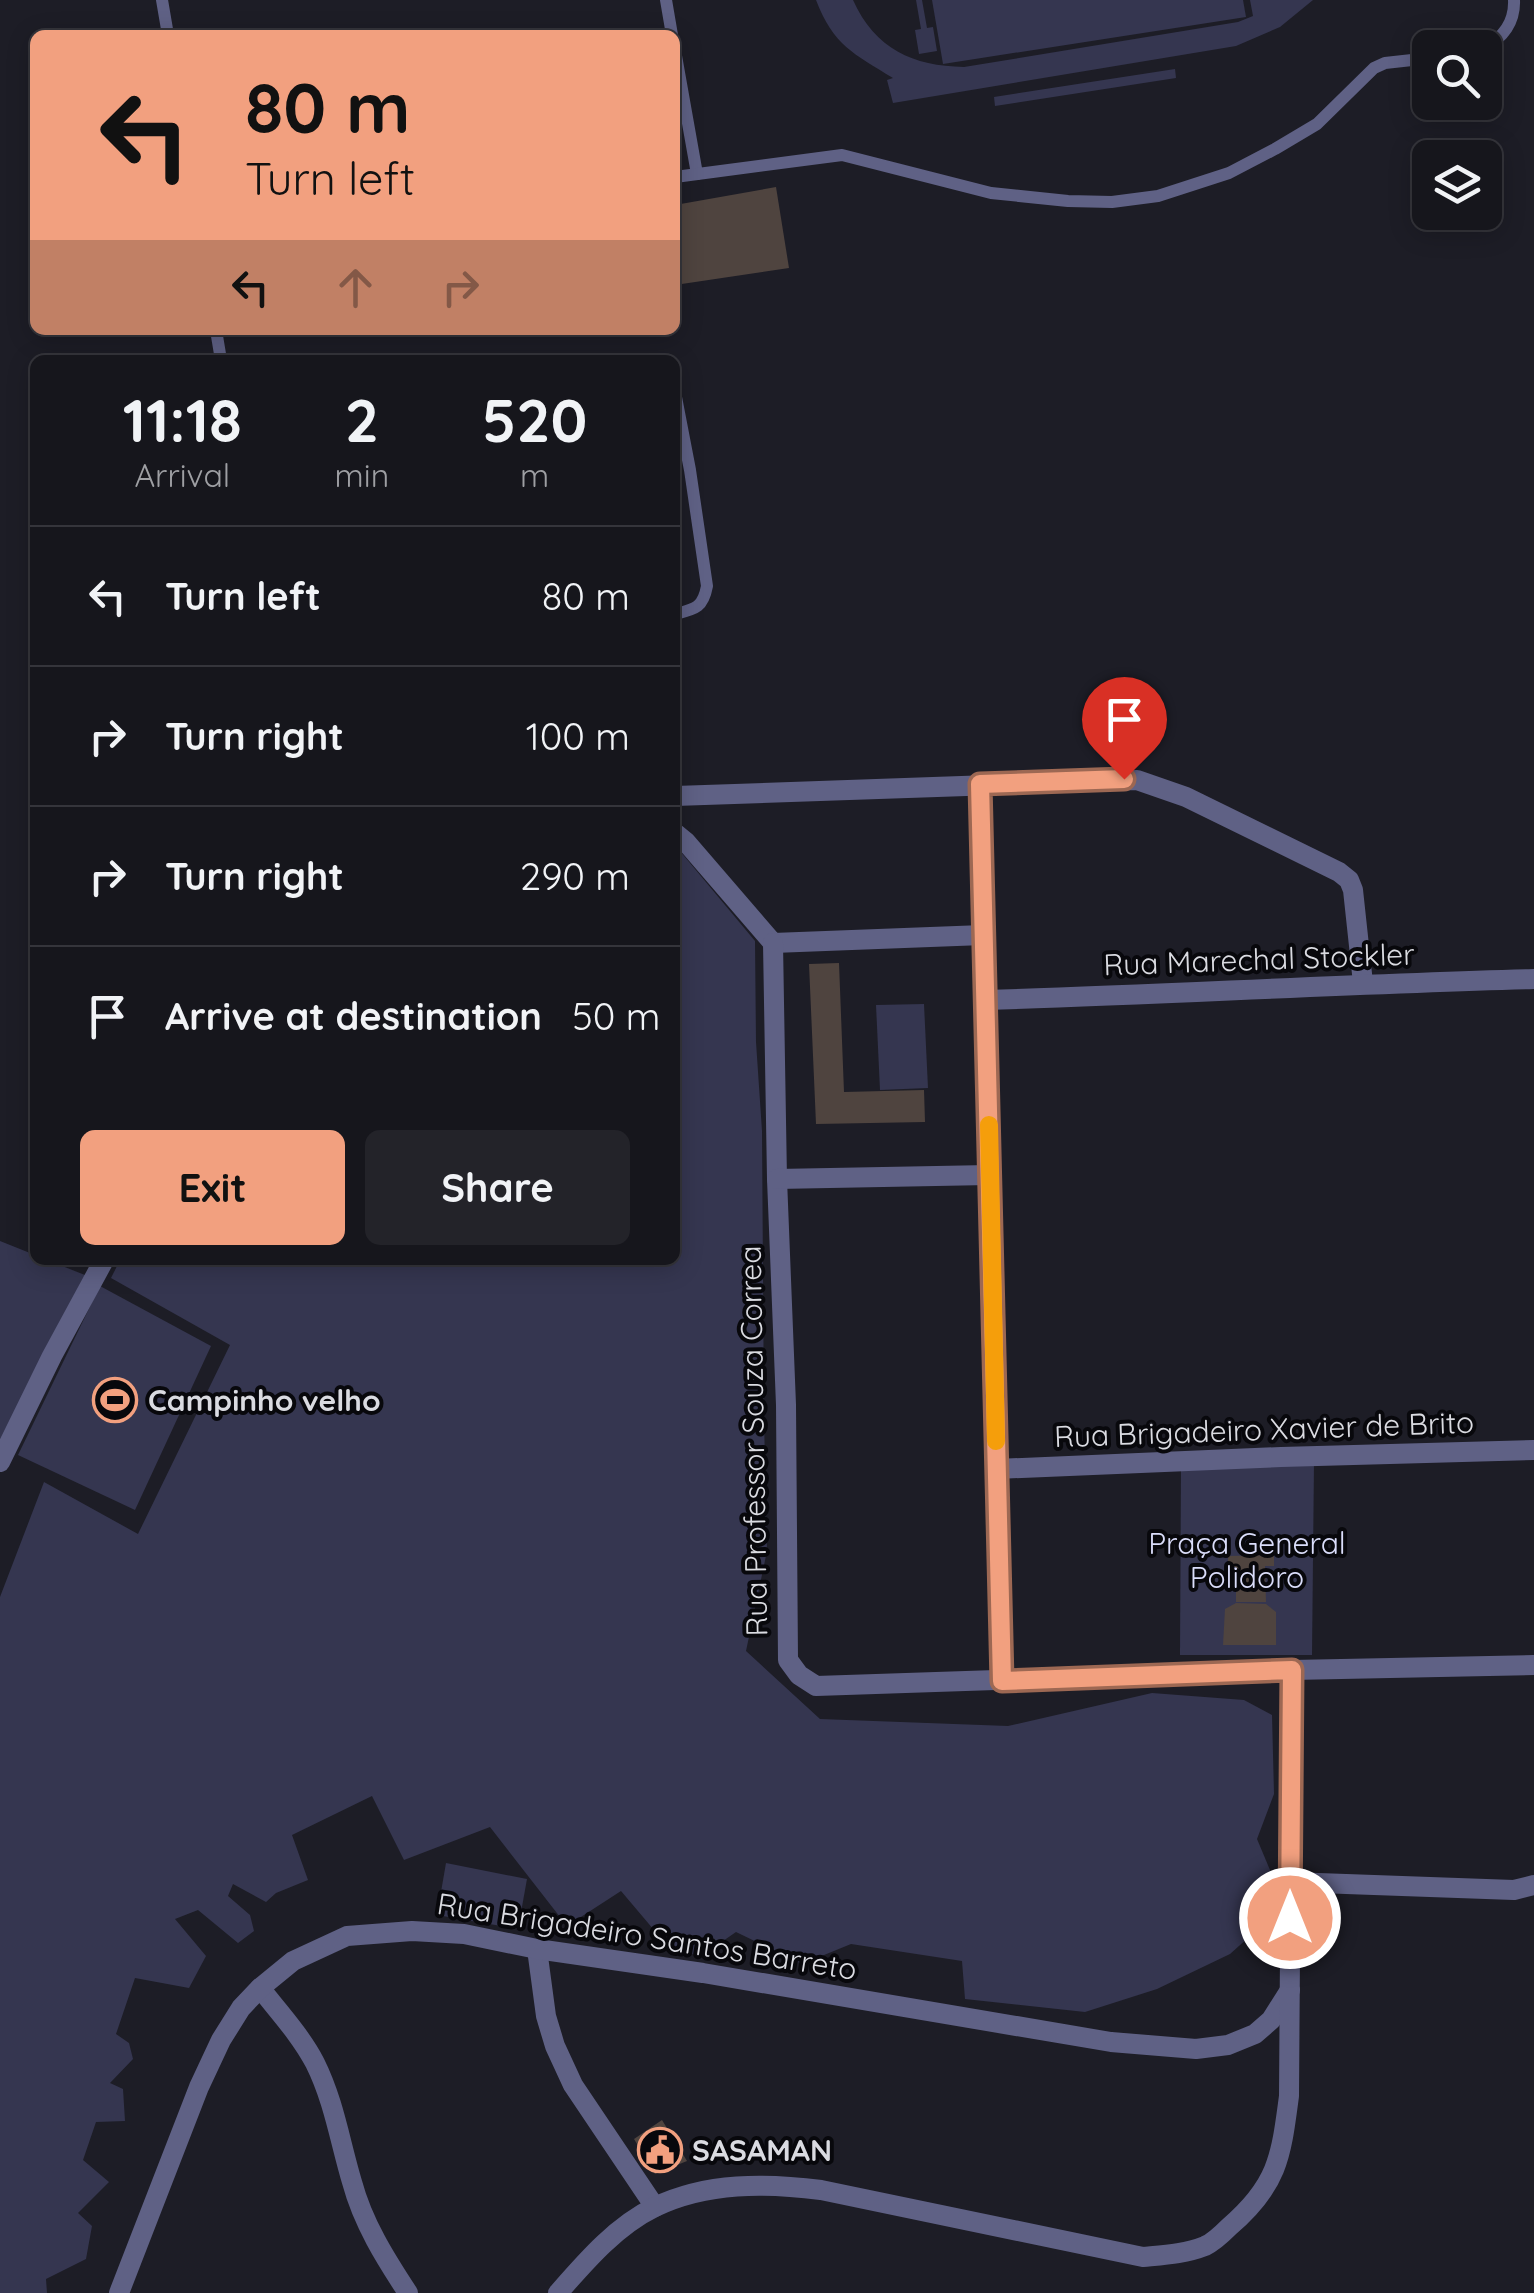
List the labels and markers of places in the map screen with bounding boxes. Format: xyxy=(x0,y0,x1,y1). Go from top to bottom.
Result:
pin xyxy=(1082,677,1167,780)
sports icon: Campinho velho xyxy=(92,1377,138,1423)
place label: Campinho velho xyxy=(148,1381,381,1419)
public building icon: SASAMAN xyxy=(637,2127,683,2173)
place label: SASAMAN xyxy=(692,2131,832,2169)

